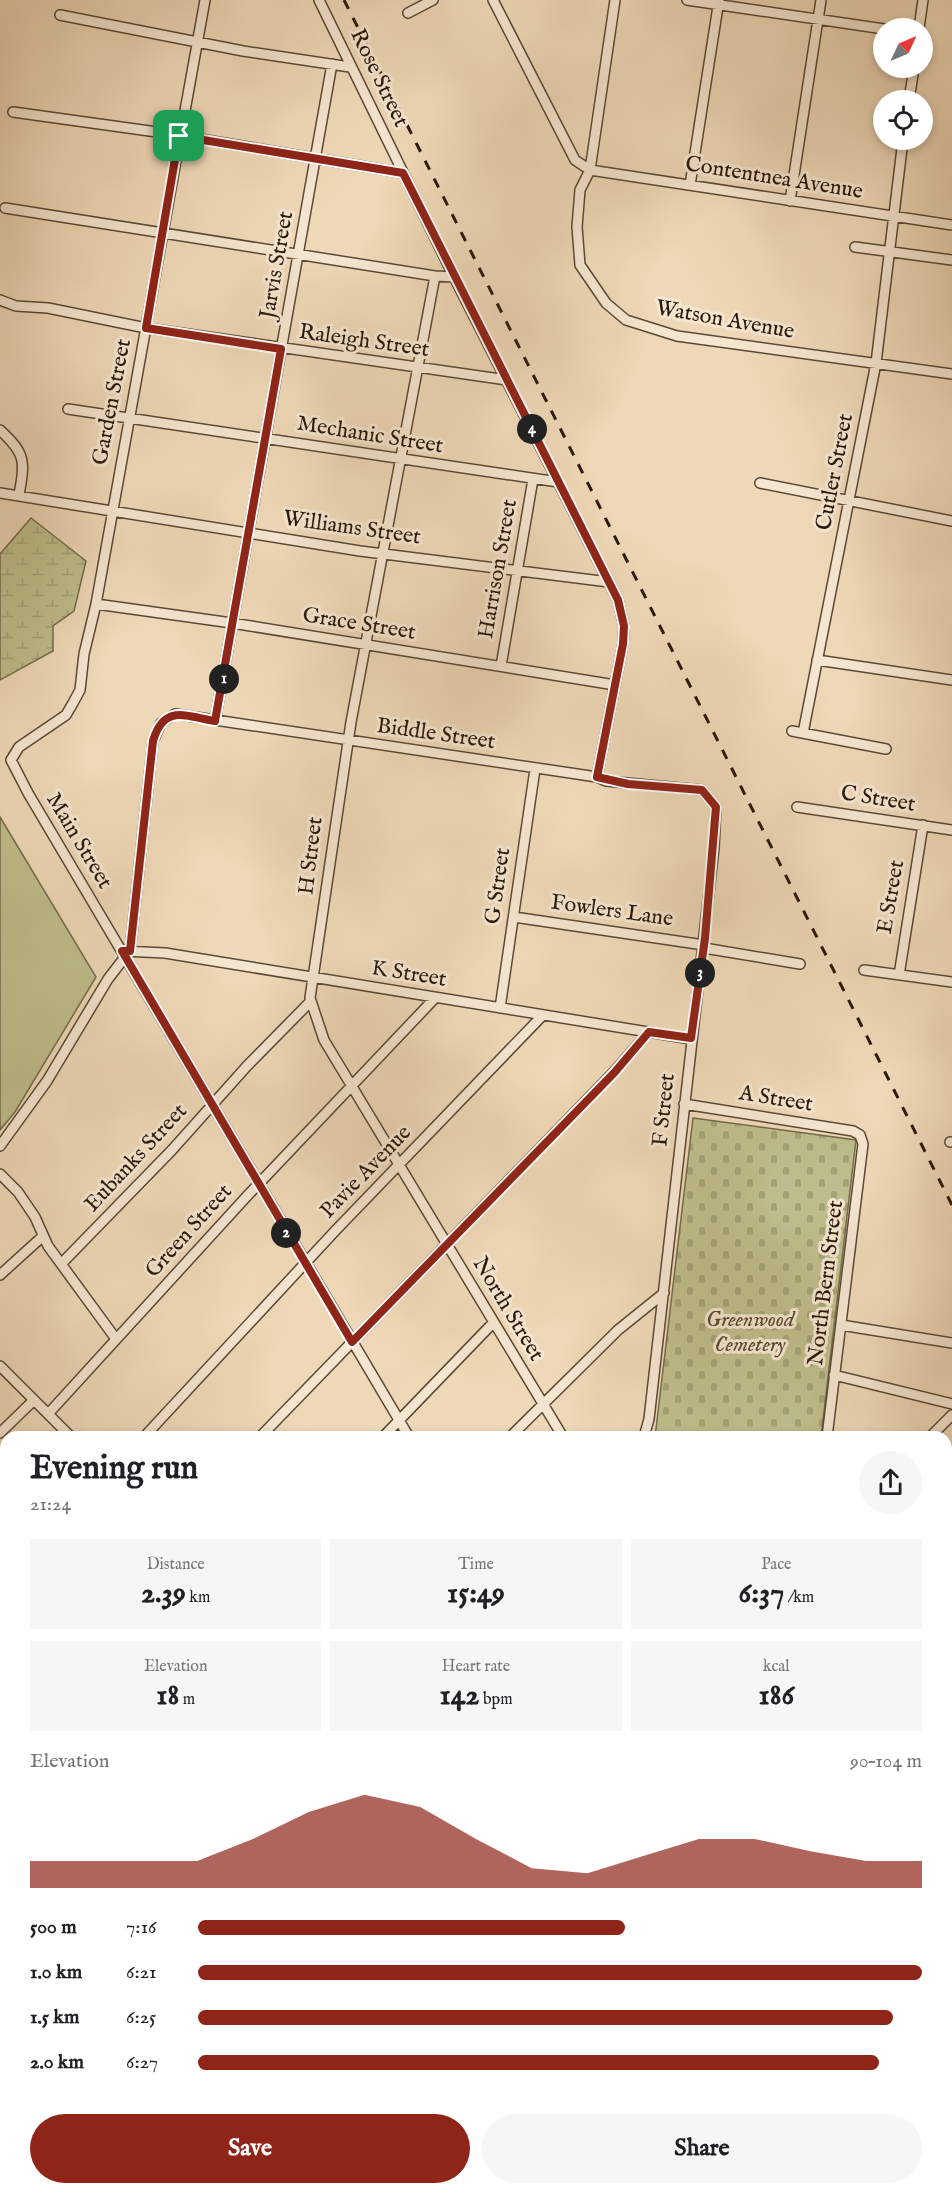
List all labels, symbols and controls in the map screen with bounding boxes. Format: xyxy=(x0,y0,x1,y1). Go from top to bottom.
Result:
north arrow xyxy=(873,18,933,78)
map controls xyxy=(873,18,933,150)
street label: Rose Street xyxy=(343,24,415,132)
button: locate xyxy=(873,90,933,150)
pin xyxy=(153,110,204,161)
icon: arrive xyxy=(162,119,195,152)
street label: Contentnea Avenue xyxy=(683,150,865,206)
street label: Jarvis Street xyxy=(253,209,300,324)
street label: Watson Avenue xyxy=(654,294,796,346)
street label: Raleigh Street xyxy=(297,318,431,364)
street label: Garden Street xyxy=(86,336,138,468)
street label: Mechanic Street xyxy=(295,410,446,460)
street label: Cutler Street xyxy=(810,411,860,533)
pin: 4 xyxy=(517,414,547,444)
text: 4 xyxy=(528,419,536,439)
street label: Harrison Street xyxy=(472,497,524,641)
street label: Williams Street xyxy=(281,504,423,552)
street label: Grace Street xyxy=(300,601,418,647)
pin: 1 xyxy=(209,664,239,694)
text: 1 xyxy=(221,669,227,689)
street label: Biddle Street xyxy=(375,712,497,756)
street label: C Street xyxy=(839,779,918,819)
street label: Main Street xyxy=(39,788,119,895)
street label: H Street xyxy=(292,815,330,897)
street label: G Street xyxy=(479,846,517,926)
street label: E Street xyxy=(871,857,911,936)
street label: Fowlers Lane xyxy=(549,889,675,933)
street label: K Street xyxy=(370,954,449,994)
pin: 3 xyxy=(685,958,715,988)
text: 3 xyxy=(697,963,703,983)
street label: F Street xyxy=(646,1072,682,1148)
street label: A Street xyxy=(736,1079,815,1119)
street label: Eubanks Street xyxy=(78,1097,194,1218)
street label: Pavie Avenue xyxy=(314,1119,418,1225)
street label: Green Street xyxy=(139,1178,239,1284)
street label: North Bern Street xyxy=(802,1198,850,1367)
pin: 2 xyxy=(271,1218,301,1248)
text: 2 xyxy=(282,1223,290,1243)
street label: North Street xyxy=(466,1252,550,1367)
park label: Greenwood Cemetery xyxy=(706,1306,796,1359)
text: Evening run xyxy=(30,1448,198,1490)
button: share xyxy=(859,1451,922,1514)
text: 21:24 xyxy=(30,1492,71,1517)
text: Distance xyxy=(147,1555,205,1575)
text: Time xyxy=(458,1555,494,1575)
text: Pace xyxy=(761,1555,791,1575)
text: 2.39 xyxy=(141,1575,186,1613)
text: 15:49 xyxy=(447,1575,505,1613)
text: 6:37 xyxy=(738,1575,784,1613)
text: km xyxy=(186,1588,210,1608)
text: /km xyxy=(784,1588,814,1608)
text: Elevation xyxy=(144,1657,207,1677)
text: Heart rate xyxy=(442,1657,510,1677)
text: kcal xyxy=(763,1657,790,1677)
text: 18 xyxy=(156,1677,179,1715)
text: 142 xyxy=(439,1677,479,1715)
text: 186 xyxy=(759,1677,794,1715)
text: m xyxy=(179,1690,195,1710)
text: bpm xyxy=(479,1690,512,1710)
text: Elevation xyxy=(30,1749,109,1774)
text: 90–104 m xyxy=(850,1749,922,1774)
text: 500 m xyxy=(30,1915,77,1940)
text: 7:16 xyxy=(126,1915,157,1940)
text: 1.0 km xyxy=(30,1960,82,1985)
text: 6:21 xyxy=(126,1960,157,1985)
text: 1.5 km xyxy=(30,2005,80,2030)
text: 6:25 xyxy=(126,2005,156,2030)
text: 2.0 km xyxy=(30,2050,84,2075)
text: 6:27 xyxy=(126,2050,158,2075)
button: Save xyxy=(30,2114,470,2183)
button: Share xyxy=(482,2114,922,2183)

